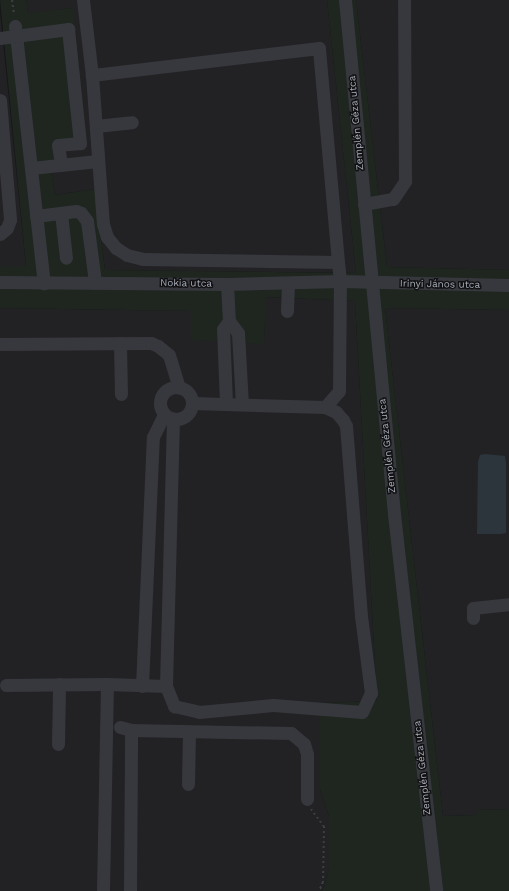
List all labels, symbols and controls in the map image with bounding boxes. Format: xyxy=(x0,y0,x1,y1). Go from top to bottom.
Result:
street label: Zemplén Géza utca xyxy=(346,75,366,171)
street label: Nokia utca xyxy=(160,277,212,289)
street label: Irinyi János utca xyxy=(400,277,480,291)
street label: Zemplén Géza utca xyxy=(376,398,398,494)
street label: Zemplén Géza utca xyxy=(411,720,433,816)

